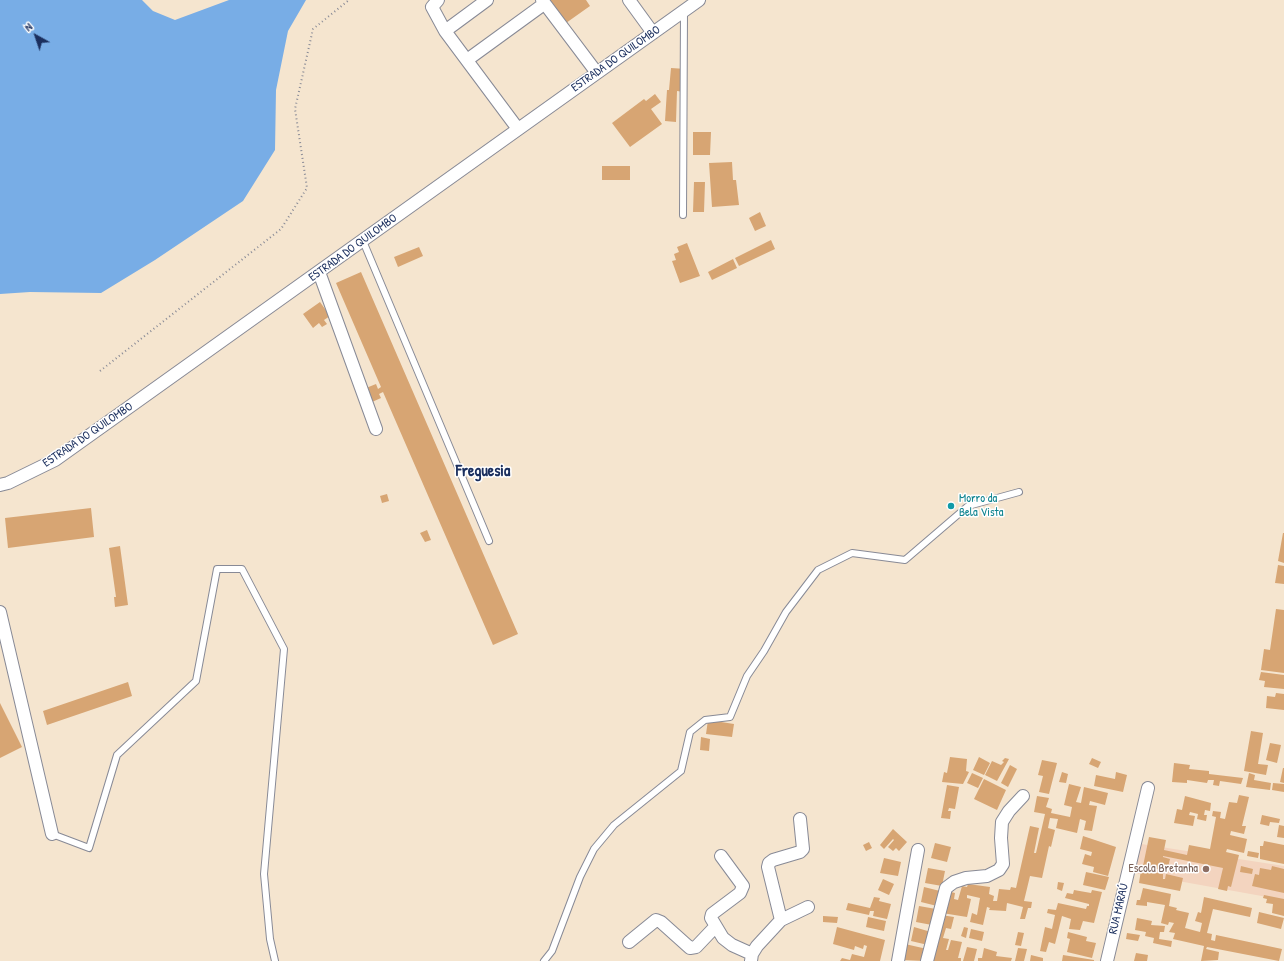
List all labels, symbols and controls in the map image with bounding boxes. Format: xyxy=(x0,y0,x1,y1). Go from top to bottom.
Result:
north arrow xyxy=(16,16,56,56)
text: N xyxy=(22,20,35,34)
street label: ESTRADA DO QUILOMBO xyxy=(569,23,663,95)
street label: ESTRADA DO QUILOMBO xyxy=(306,211,400,285)
street label: ESTRADA DO QUILOMBO xyxy=(40,400,136,470)
district label: Freguesia xyxy=(456,462,510,482)
place label: Morro da Bela Vista xyxy=(959,492,1003,520)
marker: Morro da Bela Vista xyxy=(946,501,956,511)
place label: Escola Bretanha xyxy=(1128,862,1198,876)
marker: Escola Bretanha xyxy=(1201,864,1211,874)
street label: RUA MARAÚ xyxy=(1106,882,1132,936)

